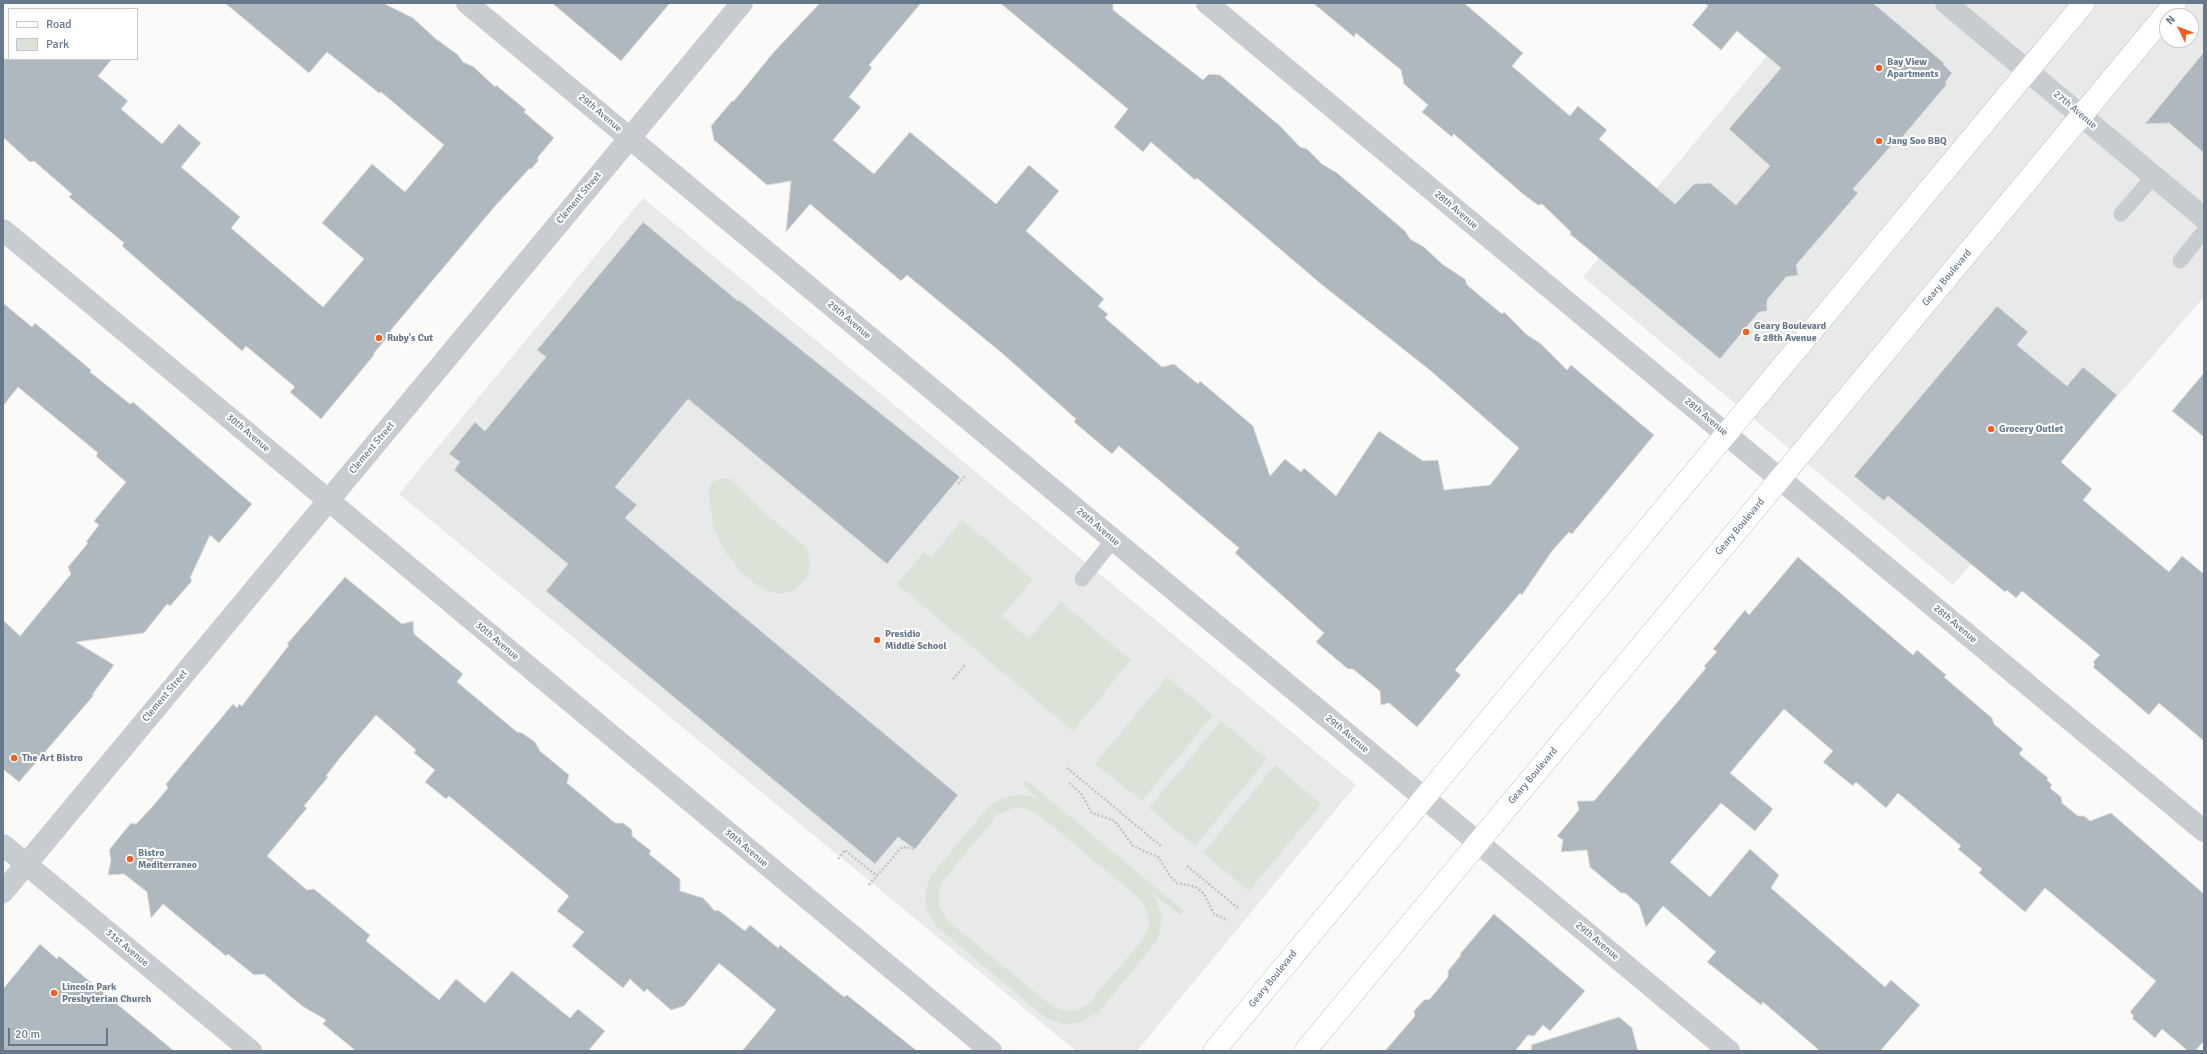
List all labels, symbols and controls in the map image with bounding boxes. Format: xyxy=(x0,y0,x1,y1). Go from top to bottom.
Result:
legend xyxy=(8,8,138,60)
north arrow xyxy=(2159,8,2199,48)
text: N xyxy=(2163,13,2178,27)
text: Road xyxy=(46,17,72,32)
text: Park xyxy=(46,37,69,52)
place label: Bay View Apartments xyxy=(1887,56,1939,80)
marker: Bay View Apartments xyxy=(1874,63,1884,73)
street label: 27th Avenue xyxy=(2051,88,2099,132)
street label: 29th Avenue xyxy=(576,91,624,135)
place label: Jang Soo BBQ xyxy=(1887,135,1947,147)
marker: Jang Soo BBQ xyxy=(1874,136,1884,146)
street label: Clement Street xyxy=(554,170,604,226)
street label: 28th Avenue xyxy=(1432,188,1480,232)
street label: Geary Boulevard xyxy=(1920,247,1974,309)
street label: 29th Avenue xyxy=(825,298,873,342)
place label: Geary Boulevard & 28th Avenue xyxy=(1754,320,1826,344)
marker: Geary Boulevard & 28th Avenue xyxy=(1741,327,1751,337)
place label: Ruby's Cut xyxy=(387,332,433,344)
marker: Ruby's Cut xyxy=(374,333,384,343)
street label: 28th Avenue xyxy=(1682,395,1730,439)
street label: 30th Avenue xyxy=(224,411,272,455)
street label: Clement Street xyxy=(347,420,397,476)
place label: Grocery Outlet xyxy=(1999,423,2063,435)
marker: Grocery Outlet xyxy=(1986,424,1996,434)
street label: Geary Boulevard xyxy=(1713,496,1767,558)
street label: 29th Avenue xyxy=(1074,505,1122,549)
street label: 28th Avenue xyxy=(1931,602,1979,646)
street label: 30th Avenue xyxy=(473,619,521,663)
place label: Presidio Middle School xyxy=(885,628,947,652)
marker: Presidio Middle School xyxy=(872,635,882,645)
street label: Clement Street xyxy=(140,668,190,724)
street label: 29th Avenue xyxy=(1323,712,1371,756)
street label: Geary Boulevard xyxy=(1506,745,1560,807)
place label: The Art Bistro xyxy=(22,752,83,764)
marker: The Art Bistro xyxy=(9,753,19,763)
street label: 30th Avenue xyxy=(722,826,770,870)
place label: Bistro Mediterraneo xyxy=(138,847,197,870)
marker: Bistro Mediterraneo xyxy=(125,854,135,864)
street label: 29th Avenue xyxy=(1573,919,1621,963)
street label: 31st Avenue xyxy=(103,927,151,969)
street label: Geary Boulevard xyxy=(1246,948,1300,1010)
place label: Lincoln Park Presbyterian Church xyxy=(62,981,151,1004)
marker: Lincoln Park Presbyterian Church xyxy=(49,988,59,998)
scale bar xyxy=(10,1020,110,1046)
text: 20 m xyxy=(15,1027,40,1042)

